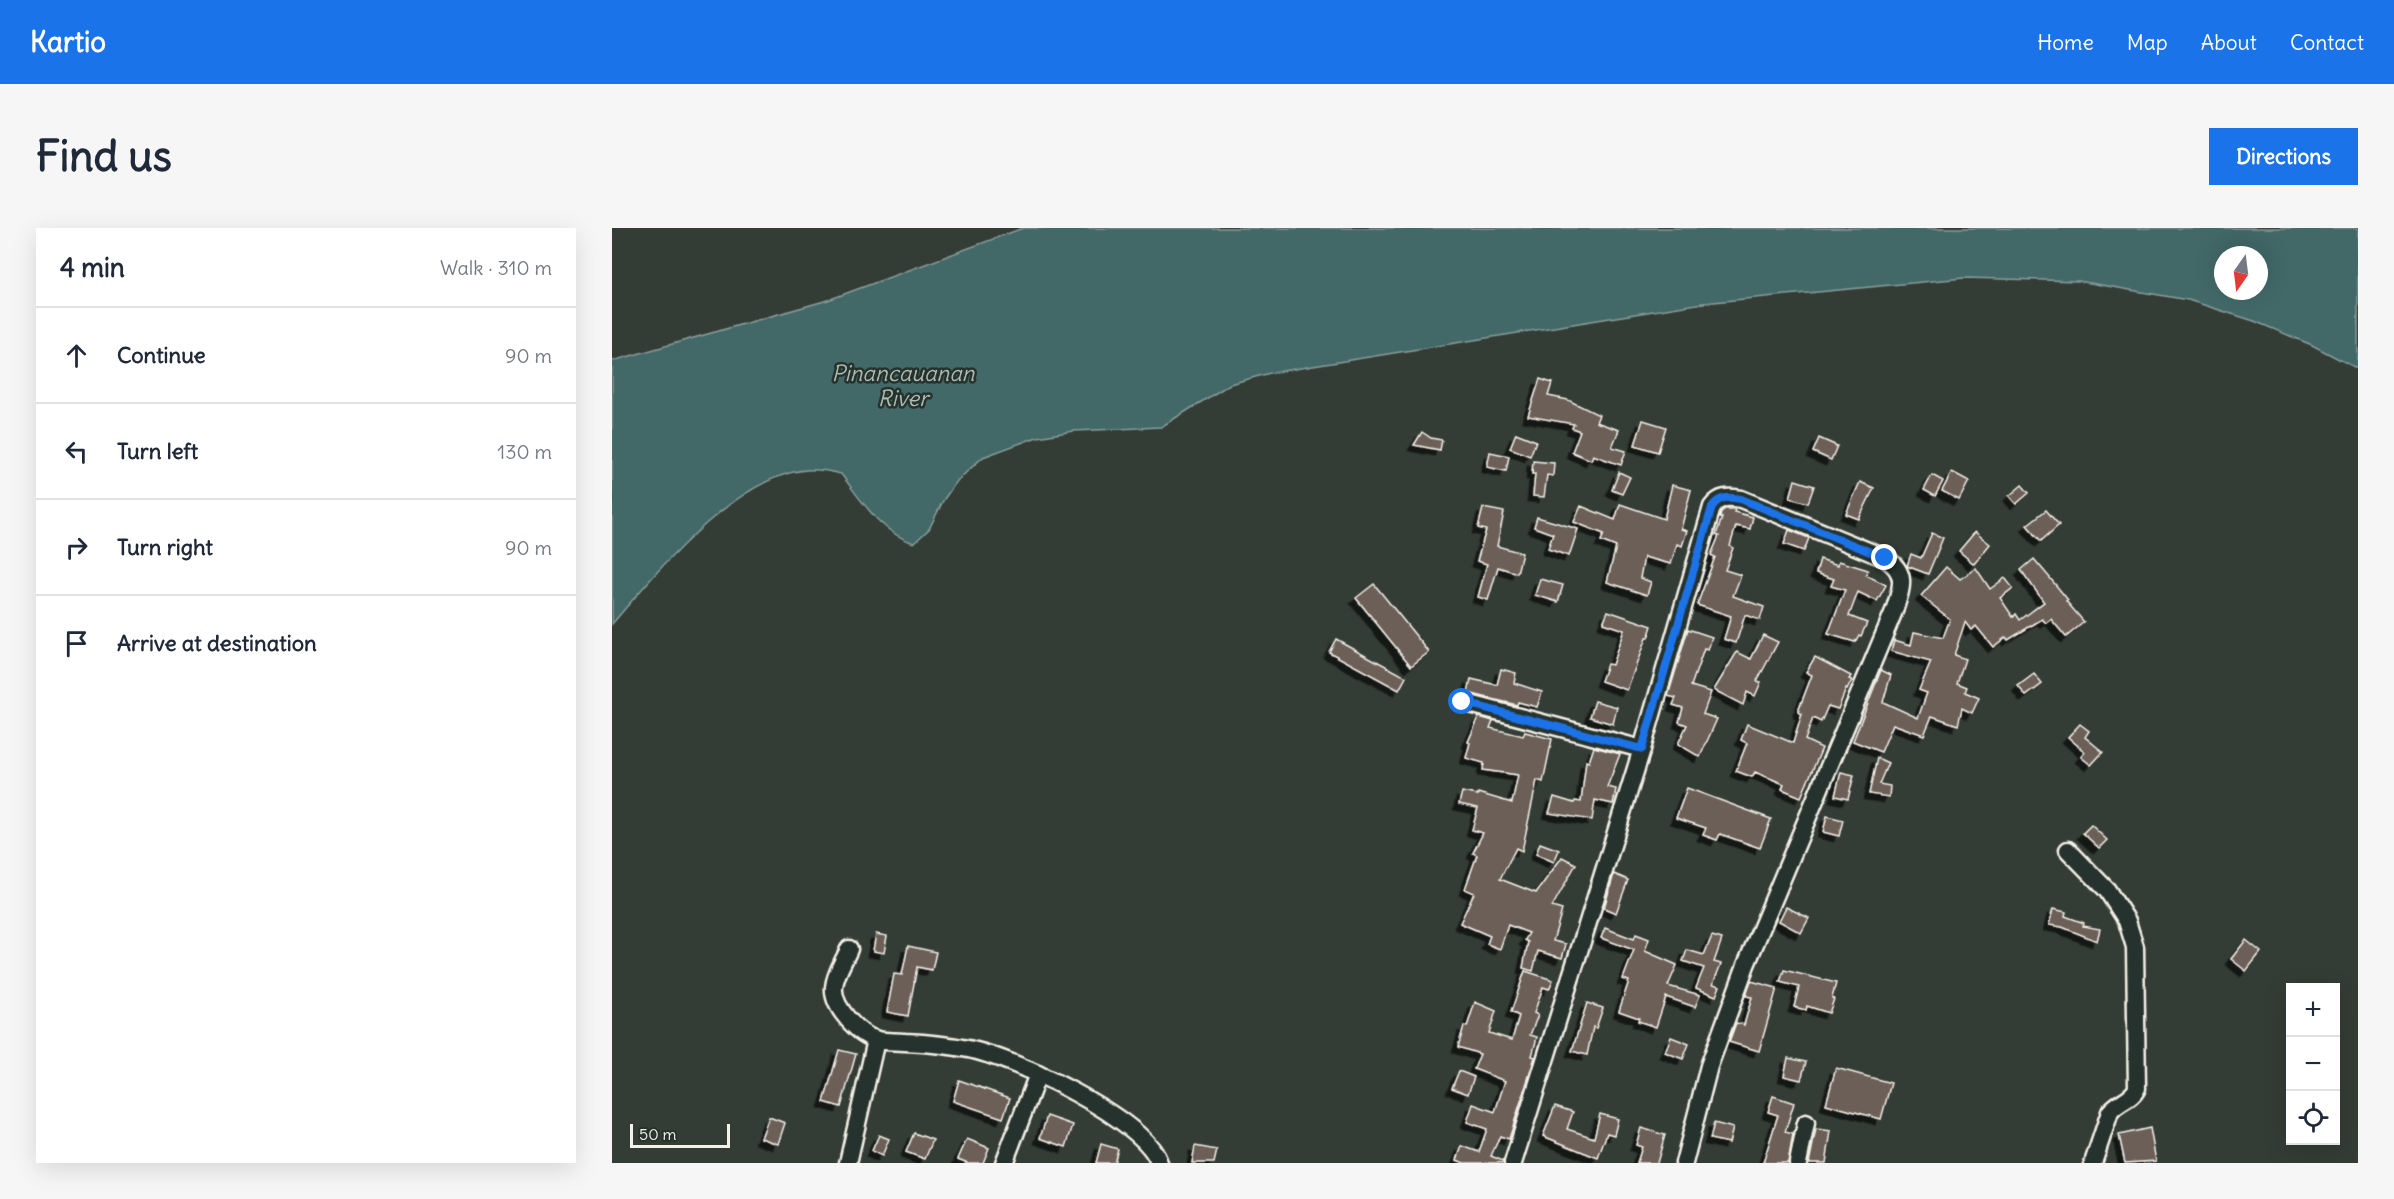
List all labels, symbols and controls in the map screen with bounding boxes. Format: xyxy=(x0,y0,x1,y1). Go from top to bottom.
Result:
text: Kartio xyxy=(30,24,106,60)
text: Home xyxy=(2037,29,2094,56)
text: Map xyxy=(2127,29,2168,56)
text: About xyxy=(2201,29,2257,56)
text: Contact xyxy=(2290,29,2364,56)
button: Directions xyxy=(2209,128,2358,185)
text: Find us xyxy=(36,130,172,182)
north arrow xyxy=(2214,246,2268,300)
text: 4 min xyxy=(60,251,125,284)
text: Walk · 310 m xyxy=(440,255,552,280)
icon: ahead xyxy=(60,339,93,372)
text: Continue xyxy=(117,341,206,369)
text: 90 m xyxy=(505,343,552,368)
water label: Pinancauanan River xyxy=(831,359,976,412)
icon: left xyxy=(60,435,93,468)
text: Turn left xyxy=(117,437,198,465)
text: 130 m xyxy=(497,439,552,464)
icon: right xyxy=(60,531,93,564)
text: Turn right xyxy=(117,533,213,561)
text: 90 m xyxy=(505,535,552,560)
route end xyxy=(1871,544,1897,570)
icon: arrive xyxy=(60,627,93,660)
text: Arrive at destination xyxy=(117,629,317,657)
route start xyxy=(1448,688,1474,714)
map controls xyxy=(2286,983,2340,1145)
button: + xyxy=(2286,983,2340,1037)
button: − xyxy=(2286,1037,2340,1091)
button: locate xyxy=(2286,1091,2340,1145)
scale bar xyxy=(630,1121,730,1148)
text: 50 m xyxy=(639,1124,677,1144)

